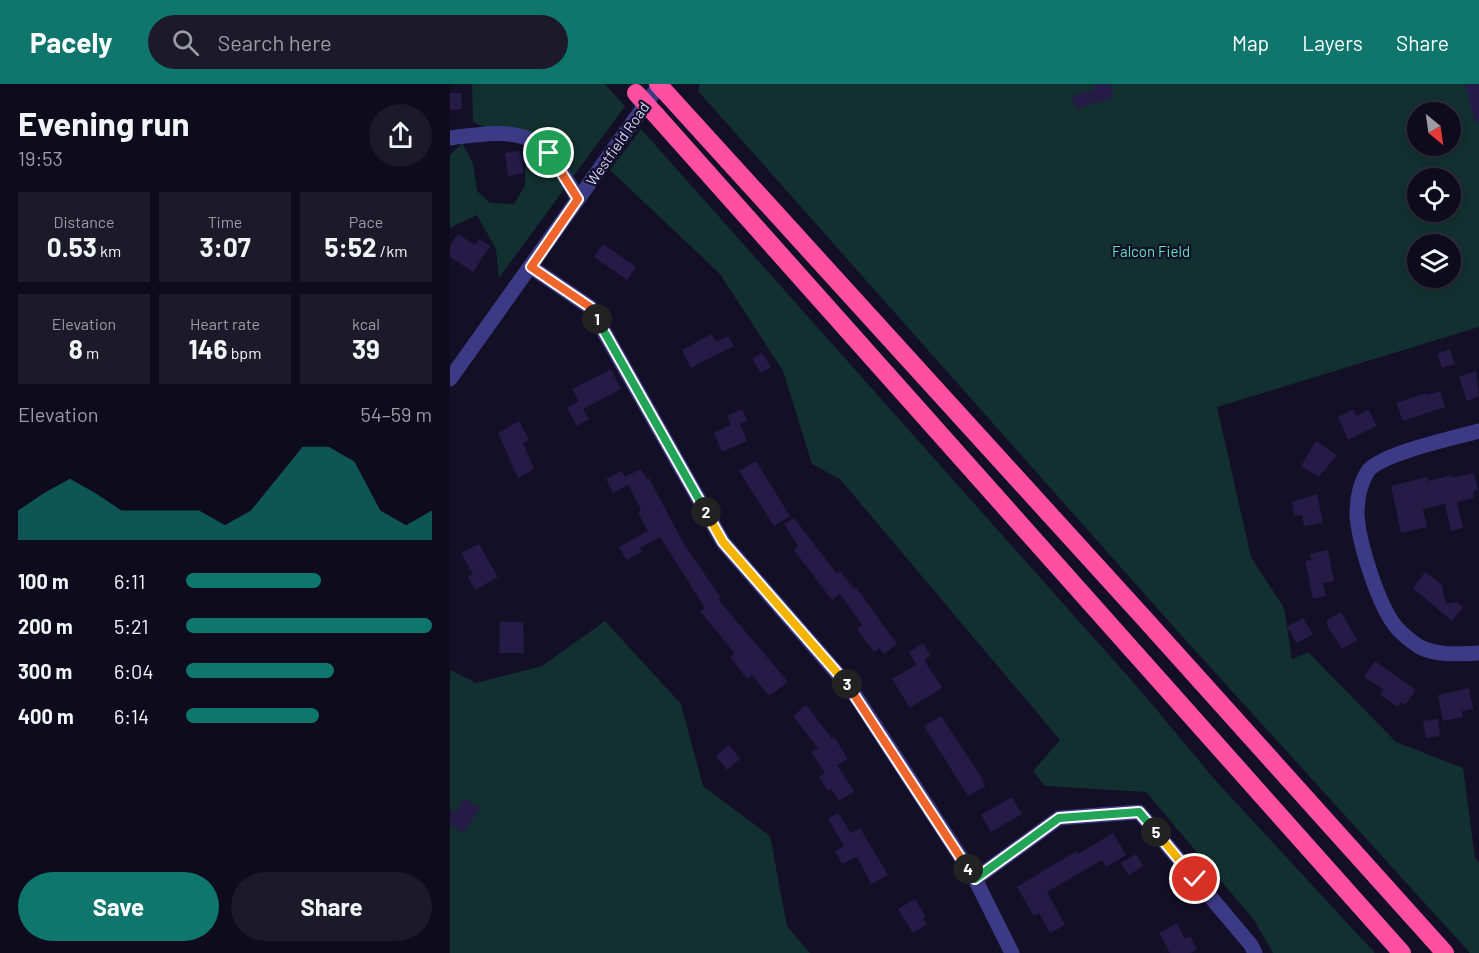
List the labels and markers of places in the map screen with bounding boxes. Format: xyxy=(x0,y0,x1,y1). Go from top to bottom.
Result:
pin xyxy=(523,127,574,178)
pin: 1 xyxy=(582,304,612,334)
pin: 2 xyxy=(691,497,721,527)
pin: 3 xyxy=(832,669,862,699)
pin: 5 xyxy=(1141,817,1171,847)
pin xyxy=(1169,853,1220,904)
pin: 4 xyxy=(953,854,983,884)

